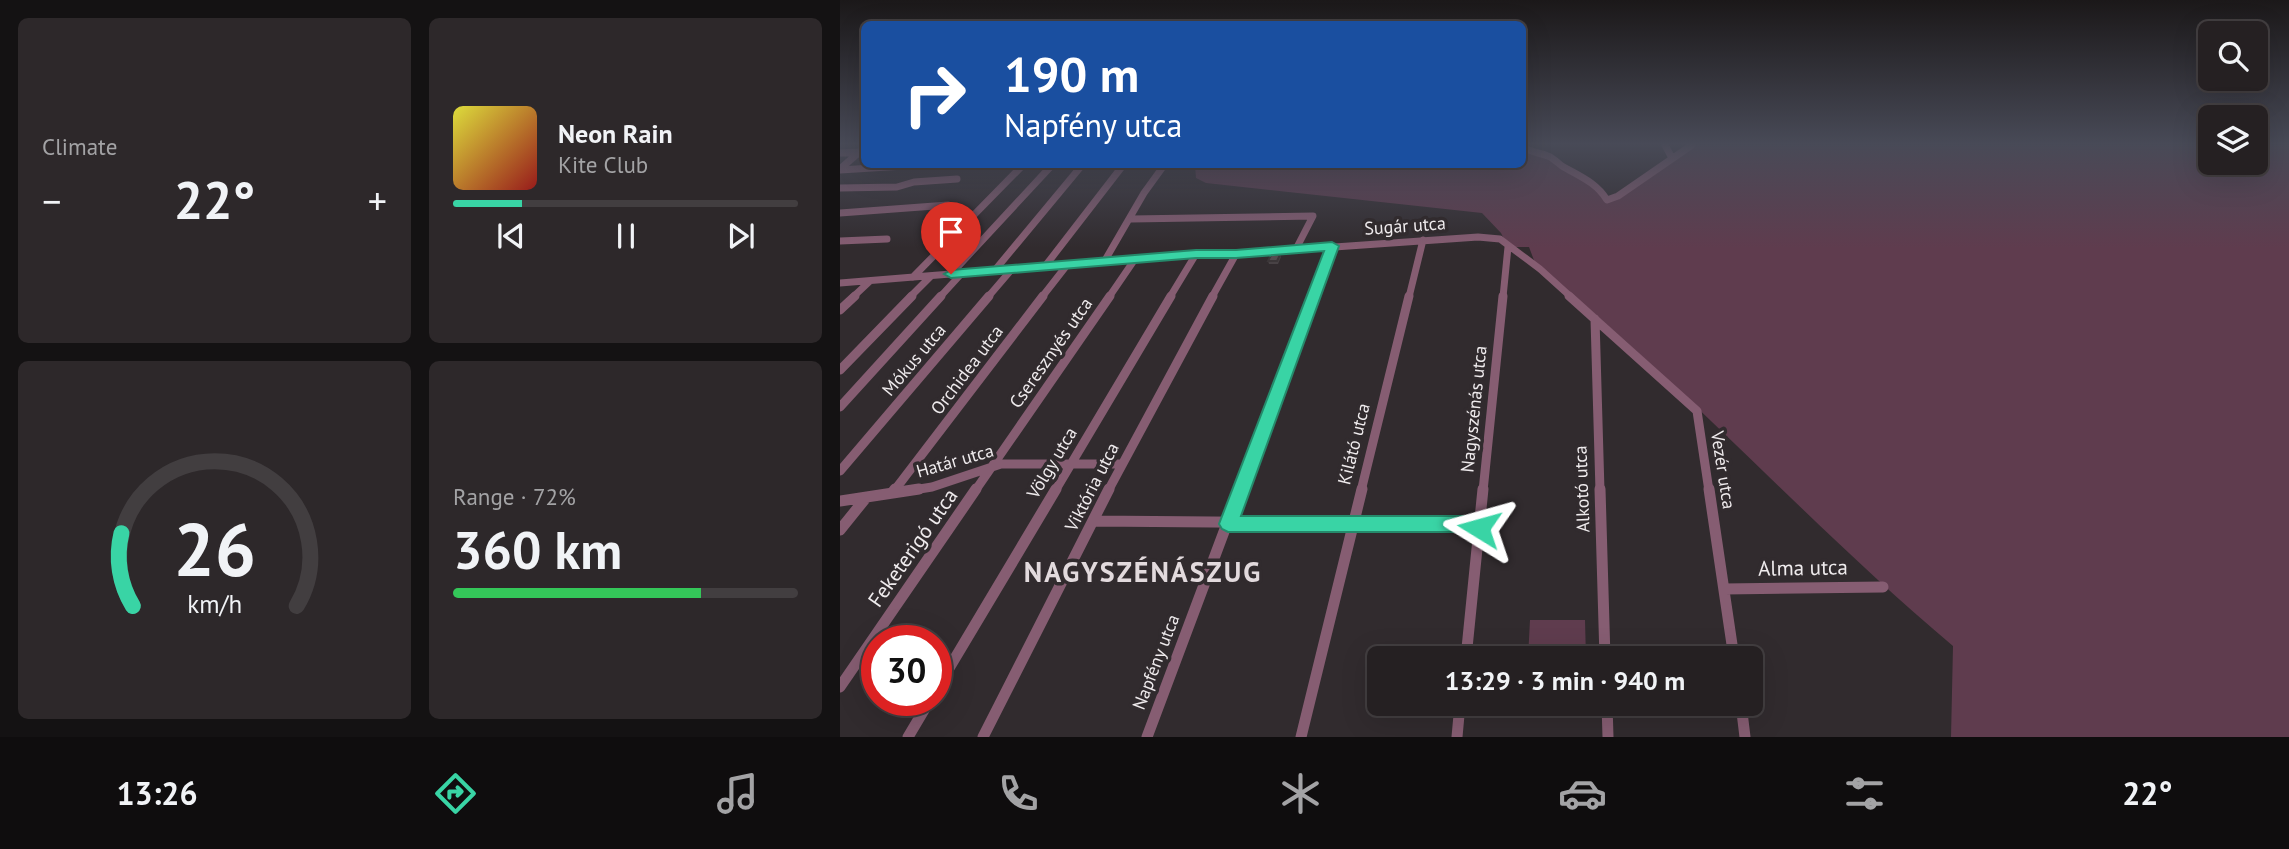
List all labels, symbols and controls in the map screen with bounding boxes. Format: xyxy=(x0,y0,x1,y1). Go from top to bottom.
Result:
map controls xyxy=(2198,21,2268,175)
button: search xyxy=(2198,21,2268,91)
text: 190 m xyxy=(1004,42,1139,106)
icon: right xyxy=(889,49,980,140)
text: Napfény utca xyxy=(1004,104,1182,146)
button: layers xyxy=(2198,105,2268,175)
text: Neon Rain xyxy=(558,117,673,150)
text: Climate xyxy=(42,132,117,161)
text: Kite Club xyxy=(558,150,648,179)
text: 22° xyxy=(174,166,255,233)
text: − xyxy=(42,176,61,225)
text: + xyxy=(368,176,387,225)
pin xyxy=(921,202,981,274)
street label: Sugár utca xyxy=(1364,211,1446,240)
icon: arrive xyxy=(932,213,970,251)
icon: previous xyxy=(492,217,530,255)
icon: pause xyxy=(607,217,645,255)
icon: next xyxy=(722,217,760,255)
street label: Cseresznyés utca xyxy=(1004,293,1097,412)
street label: Mókus utca xyxy=(877,319,950,400)
street label: Orchidea utca xyxy=(925,320,1008,419)
street label: Nagyszénás utca xyxy=(1455,344,1492,473)
street label: Kilátó utca xyxy=(1332,401,1375,487)
street label: Völgy utca xyxy=(1021,423,1082,503)
street label: Vezér utca xyxy=(1706,428,1741,511)
street label: Határ utca xyxy=(913,438,996,483)
street label: Viktória utca xyxy=(1059,439,1124,536)
street label: Alkotó utca xyxy=(1568,445,1595,533)
text: Range · 72% xyxy=(453,482,576,511)
street label: Feketerigó utca xyxy=(862,483,963,612)
position arrow xyxy=(1442,491,1516,565)
text: 26 xyxy=(173,502,256,596)
text: 360 km xyxy=(453,516,622,583)
district label: NAGYSZÉNÁSZUG xyxy=(1024,553,1262,590)
street label: Alma utca xyxy=(1758,553,1848,582)
text: km/h xyxy=(187,588,242,620)
street label: Napfény utca xyxy=(1127,611,1184,713)
speed limit sign: 30 xyxy=(861,625,952,716)
text: 13:29 · 3 min · 940 m xyxy=(1445,664,1685,697)
icon: directions xyxy=(431,769,480,818)
icon: music xyxy=(713,769,762,818)
icon: phone xyxy=(994,769,1043,818)
icon: climate xyxy=(1276,769,1325,818)
icon: car xyxy=(1558,769,1607,818)
icon: filters xyxy=(1840,769,1889,818)
text: 13:26 xyxy=(116,772,198,814)
text: 22° xyxy=(2122,772,2173,814)

